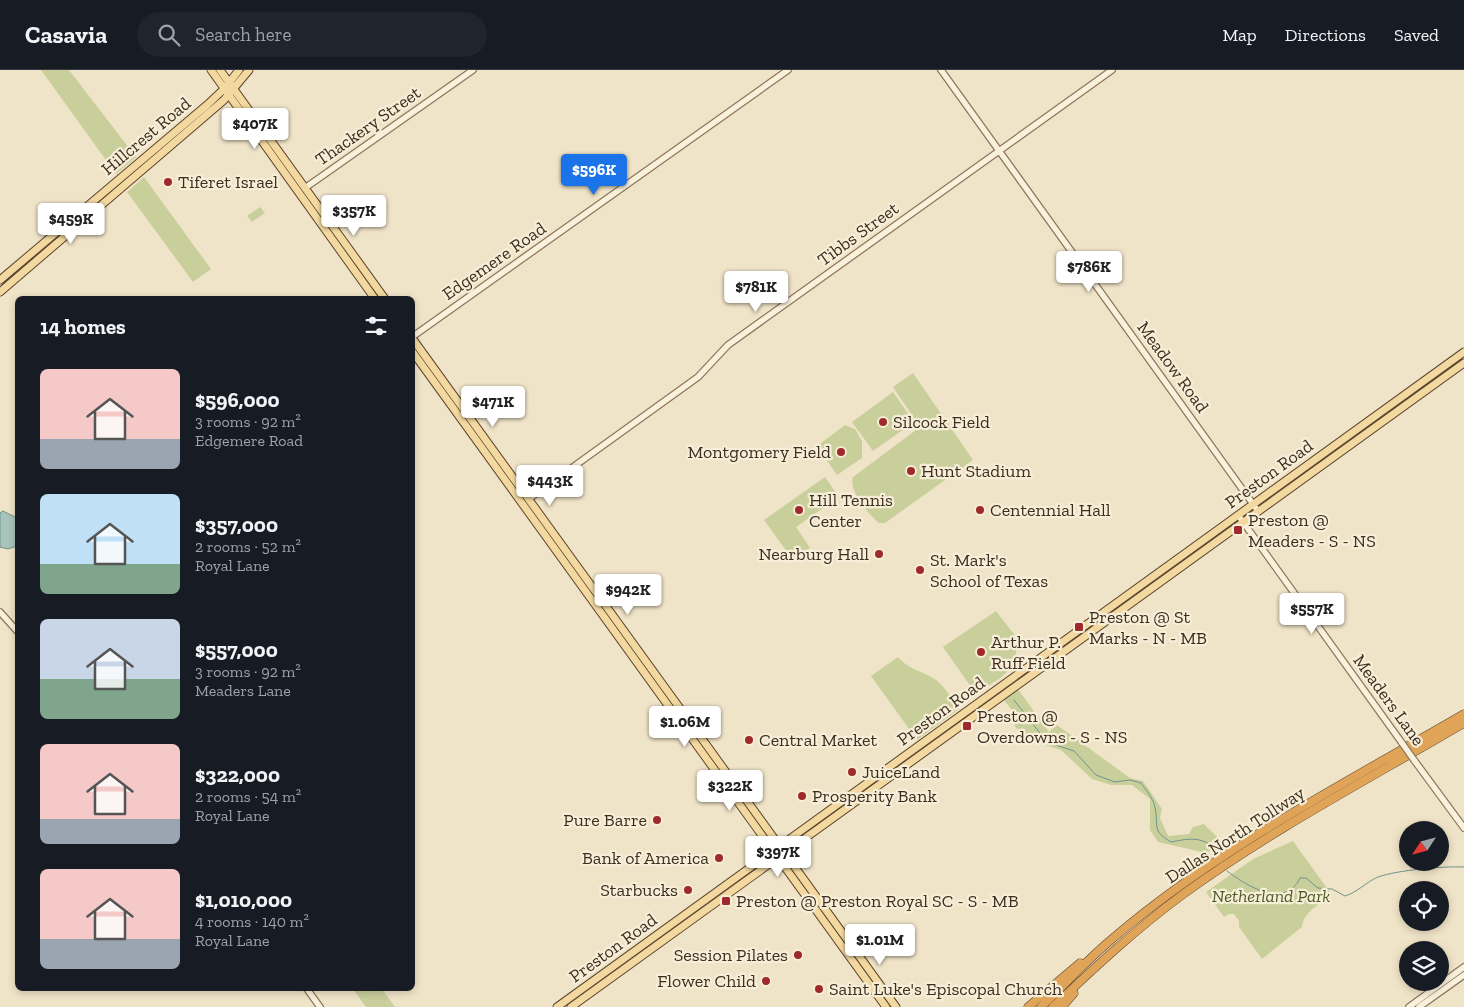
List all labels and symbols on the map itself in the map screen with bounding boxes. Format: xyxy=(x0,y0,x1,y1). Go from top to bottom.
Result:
street label: Thackery Street xyxy=(311,81,425,170)
street label: Hillcrest Road xyxy=(97,92,195,180)
pin: $407K xyxy=(220,108,290,150)
pin: $596K xyxy=(559,154,629,196)
place label: Tiferet Israel xyxy=(178,171,278,193)
marker: Tiferet Israel xyxy=(162,176,174,188)
pin: $357K xyxy=(319,194,389,237)
street label: Tibbs Street xyxy=(813,197,903,271)
pin: $459K xyxy=(36,202,106,245)
street label: Edgemere Road xyxy=(438,217,550,305)
pin: $786K xyxy=(1054,250,1124,293)
pin: $781K xyxy=(721,270,791,313)
street label: Meadow Road xyxy=(1132,317,1214,417)
pin: $471K xyxy=(458,386,528,428)
place label: Silcock Field xyxy=(893,411,990,433)
marker: Silcock Field xyxy=(877,416,889,428)
street label: Preston Road xyxy=(1221,435,1317,513)
place label: Montgomery Field xyxy=(688,441,831,463)
marker: Montgomery Field xyxy=(835,446,847,458)
place label: Hunt Stadium xyxy=(921,460,1031,482)
pin: $443K xyxy=(515,464,585,507)
marker: Hunt Stadium xyxy=(905,465,917,477)
place label: Hill Tennis Center xyxy=(809,489,893,532)
place label: Centennial Hall xyxy=(990,499,1111,521)
marker: Hill Tennis Center xyxy=(793,504,805,516)
marker: Centennial Hall xyxy=(974,504,986,516)
place label: Preston @ Meaders - S - NS xyxy=(1248,509,1376,552)
marker: Preston @ Meaders - S - NS xyxy=(1232,524,1244,536)
place label: Nearburg Hall xyxy=(758,543,869,565)
marker: Nearburg Hall xyxy=(873,548,885,560)
place label: St. Mark's School of Texas xyxy=(930,549,1048,592)
marker: St. Mark's School of Texas xyxy=(914,564,926,576)
pin: $942K xyxy=(593,574,663,616)
pin: $557K xyxy=(1277,592,1347,635)
place label: Preston @ St Marks - N - MB xyxy=(1089,606,1207,649)
marker: Preston @ St Marks - N - MB xyxy=(1073,621,1085,633)
place label: Arthur P. Ruff Field xyxy=(991,631,1066,674)
marker: Arthur P. Ruff Field xyxy=(975,646,987,658)
street label: Meaders Lane xyxy=(1348,650,1430,750)
street label: Preston Road xyxy=(893,672,989,750)
place label: Preston @ Overdowns - S - NS xyxy=(977,705,1127,748)
pin: $1.06M xyxy=(644,706,726,748)
marker: Preston @ Overdowns - S - NS xyxy=(961,720,973,732)
place label: Central Market xyxy=(759,729,878,751)
marker: Central Market xyxy=(743,734,755,746)
place label: JuiceLand xyxy=(862,761,940,783)
marker: JuiceLand xyxy=(846,766,858,778)
pin: $322K xyxy=(695,770,765,812)
street label: Dallas North Tollway xyxy=(1161,781,1309,888)
place label: Prosperity Bank xyxy=(812,785,937,807)
marker: Prosperity Bank xyxy=(796,790,808,802)
place label: Pure Barre xyxy=(563,809,647,831)
marker: Pure Barre xyxy=(651,814,663,826)
north arrow xyxy=(1399,821,1449,871)
pin: $397K xyxy=(743,836,813,878)
place label: Bank of America xyxy=(582,847,709,869)
marker: Bank of America xyxy=(713,852,725,864)
place label: Starbucks xyxy=(600,879,678,901)
marker: Starbucks xyxy=(682,884,694,896)
park label: Netherland Park xyxy=(1212,885,1330,907)
place label: Preston @ Preston Royal SC - S - MB xyxy=(736,890,1019,912)
marker: Preston @ Preston Royal SC - S - MB xyxy=(720,895,732,907)
street label: Preston Road xyxy=(565,909,661,987)
pin: $1.01M xyxy=(839,924,921,966)
place label: Session Pilates xyxy=(674,944,788,966)
marker: Session Pilates xyxy=(792,949,804,961)
place label: Flower Child xyxy=(657,970,756,992)
marker: Flower Child xyxy=(760,975,772,987)
place label: Saint Luke's Episcopal Church xyxy=(829,978,1062,1000)
marker: Saint Luke's Episcopal Church xyxy=(813,983,825,995)

